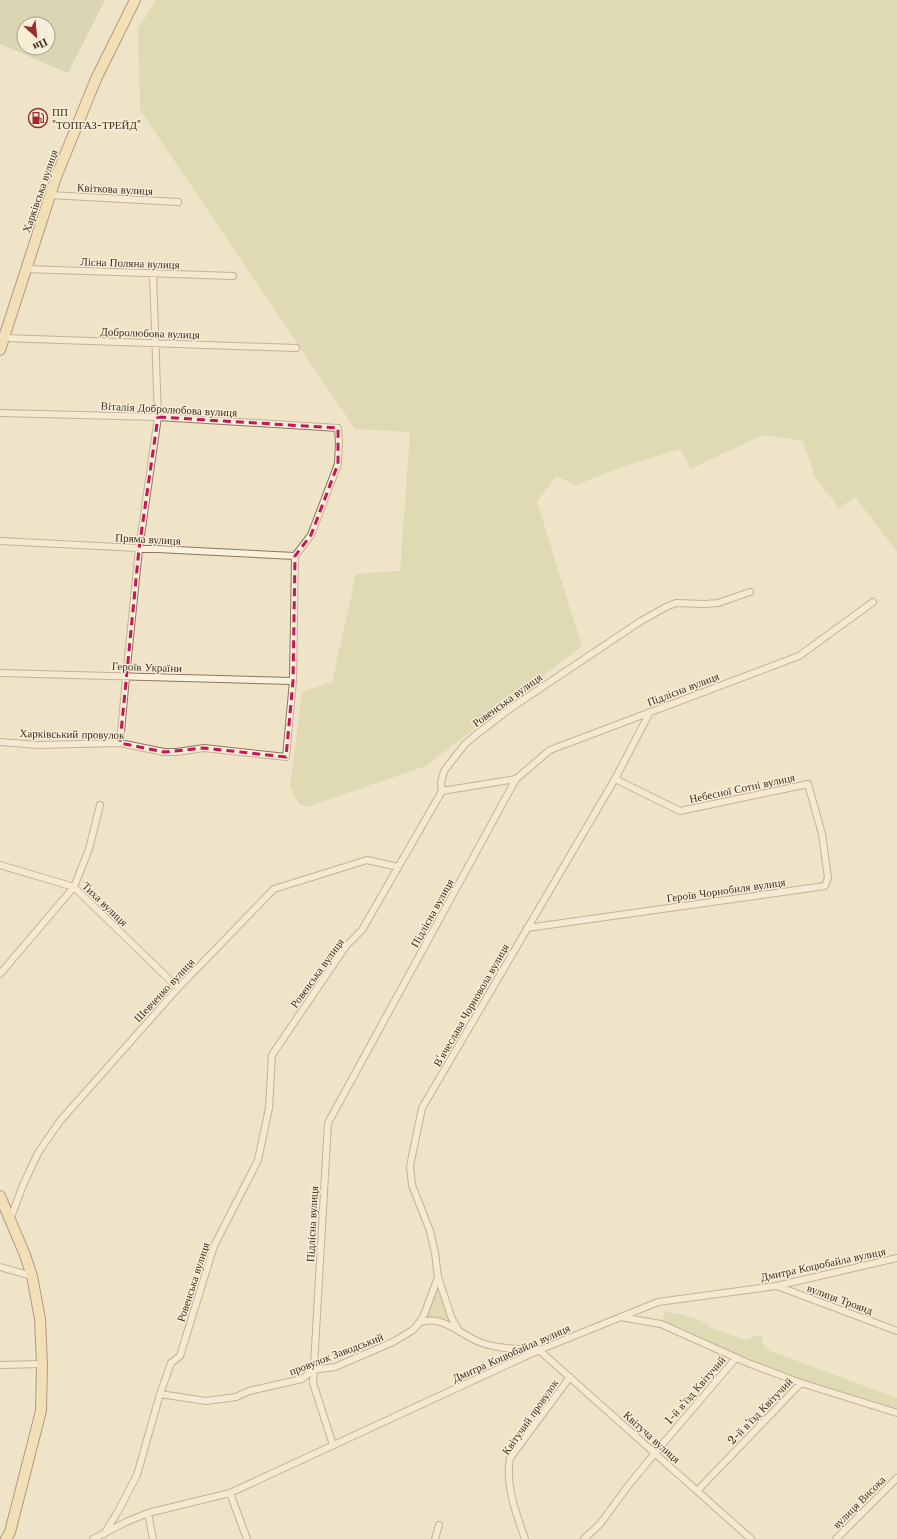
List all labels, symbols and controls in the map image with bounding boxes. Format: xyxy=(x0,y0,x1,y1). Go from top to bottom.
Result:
north arrow xyxy=(16,16,56,56)
text: Пн xyxy=(30,35,50,55)
place label: ПП "ТОПГАЗ-ТРЕЙД" xyxy=(52,105,141,132)
fuel station icon: ПП "ТОПГАЗ-ТРЕЙД" xyxy=(27,107,49,129)
street label: Харківська вулиця xyxy=(19,148,61,234)
street label: Квіткова вулиця xyxy=(77,180,153,198)
street label: Лісна Поляна вулиця xyxy=(80,254,180,272)
street label: Добролюбова вулиця xyxy=(100,324,200,342)
street label: Віталія Добролюбова вулиця xyxy=(100,398,238,420)
street label: Пряма вулиця xyxy=(115,530,181,548)
street label: Героїв України xyxy=(112,659,182,675)
street label: Підлісна вулиця xyxy=(645,669,721,709)
street label: Ровенська вулиця xyxy=(470,670,544,730)
street label: Харківський провулок xyxy=(19,726,125,742)
street label: Небесної Сотні вулиця xyxy=(688,770,796,806)
street label: Героїв Чорнобиля вулиця xyxy=(666,875,786,905)
street label: Підлісна вулиця xyxy=(407,876,457,950)
street label: Тиха вулиця xyxy=(79,879,131,929)
street label: Ровенська вулиця xyxy=(287,936,347,1010)
street label: В'ячеслава Чорновола вулиця xyxy=(430,941,512,1069)
street label: Шевченко вулиця xyxy=(131,955,197,1025)
street label: Підлісна вулиця xyxy=(303,1186,321,1262)
street label: Ровенська вулиця xyxy=(174,1241,212,1323)
street label: Дмитра Коцюбайла вулиця xyxy=(759,1244,887,1284)
street label: вулиця Троянд xyxy=(805,1281,875,1318)
street label: Дмитра Коцюбайла вулиця xyxy=(450,1321,572,1385)
street label: провулок Заводський xyxy=(287,1330,385,1378)
street label: 1-й в'їзд Квітучий xyxy=(662,1353,728,1427)
street label: 2-й в'їзд Квітучий xyxy=(725,1375,795,1447)
street label: Квітучий провулок xyxy=(499,1376,562,1458)
street label: Квітуча вулиця xyxy=(621,1408,683,1466)
street label: вулиця Висока xyxy=(830,1473,888,1531)

